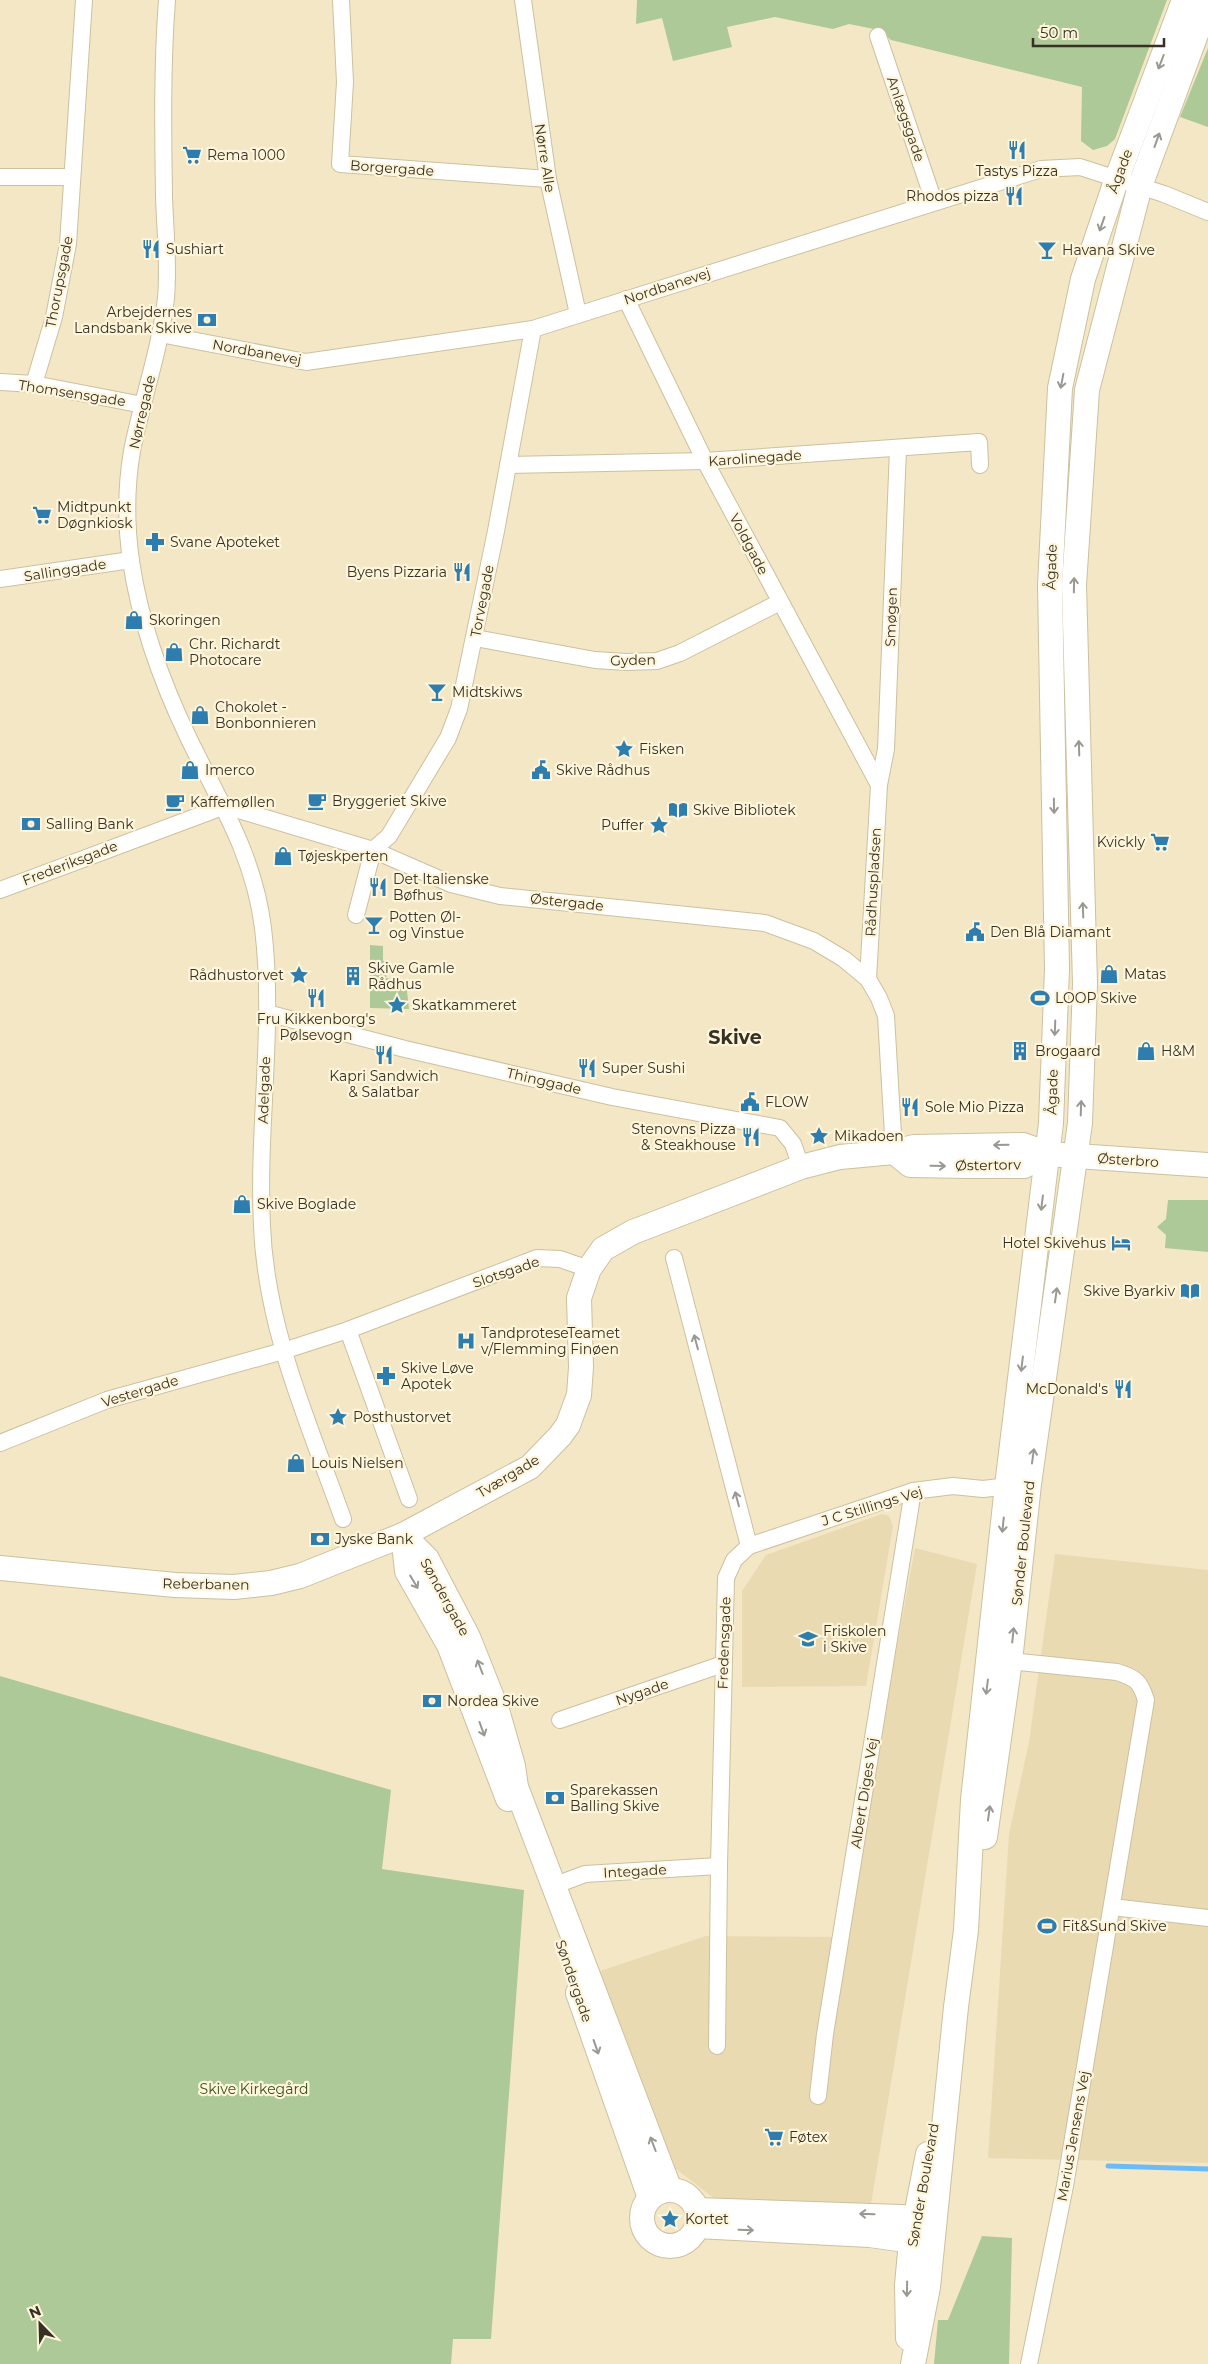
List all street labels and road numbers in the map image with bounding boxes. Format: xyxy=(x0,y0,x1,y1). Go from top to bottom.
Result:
street label: Anlægsgade xyxy=(883,74,929,164)
street label: Nørre Alle xyxy=(531,122,559,194)
street label: Ågade xyxy=(1103,146,1136,196)
street label: Borgergade xyxy=(349,156,435,180)
street label: Thorupsgade xyxy=(41,234,77,330)
street label: Nordbanevej xyxy=(621,264,713,308)
street label: Nordbanevej xyxy=(211,335,303,369)
street label: Nørregade xyxy=(125,373,159,451)
street label: Thomsensgade xyxy=(17,376,127,410)
street label: Karolinegade xyxy=(708,446,802,470)
street label: Voldgade xyxy=(725,510,773,578)
street label: Ågade xyxy=(1040,544,1061,590)
street label: Sallinggade xyxy=(23,555,107,585)
street label: Torvegade xyxy=(466,563,498,639)
street label: Smøgen xyxy=(881,587,901,647)
street label: Gyden xyxy=(610,651,656,669)
street label: Rådhuspladsen xyxy=(861,827,885,937)
street label: Frederiksgade xyxy=(20,837,120,889)
street label: Østergade xyxy=(529,889,605,915)
street label: Adelgade xyxy=(254,1056,274,1124)
street label: Thinggade xyxy=(505,1064,583,1098)
street label: Ågade xyxy=(1041,1069,1062,1115)
street label: Østerbro xyxy=(1097,1149,1160,1171)
street label: Østertorv xyxy=(955,1155,1022,1175)
street label: Slotsgade xyxy=(470,1252,542,1292)
street label: Vestergade xyxy=(99,1371,181,1411)
street label: Tværgade xyxy=(473,1450,543,1502)
street label: Sønder Boulevard xyxy=(1007,1480,1039,1606)
street label: J C Stillings Vej xyxy=(818,1482,925,1530)
street label: Søndergade xyxy=(416,1555,474,1639)
street label: Reberbanen xyxy=(162,1574,250,1594)
street label: Fredensgade xyxy=(713,1596,735,1690)
street label: Nygade xyxy=(613,1675,671,1709)
street label: Albert Diges Vej xyxy=(846,1736,882,1850)
street label: Integade xyxy=(603,1860,667,1882)
street label: Søndergade xyxy=(551,1937,597,2025)
street label: Marius Jensens Vej xyxy=(1053,2069,1093,2203)
street label: Sønder Boulevard xyxy=(903,2122,943,2248)

